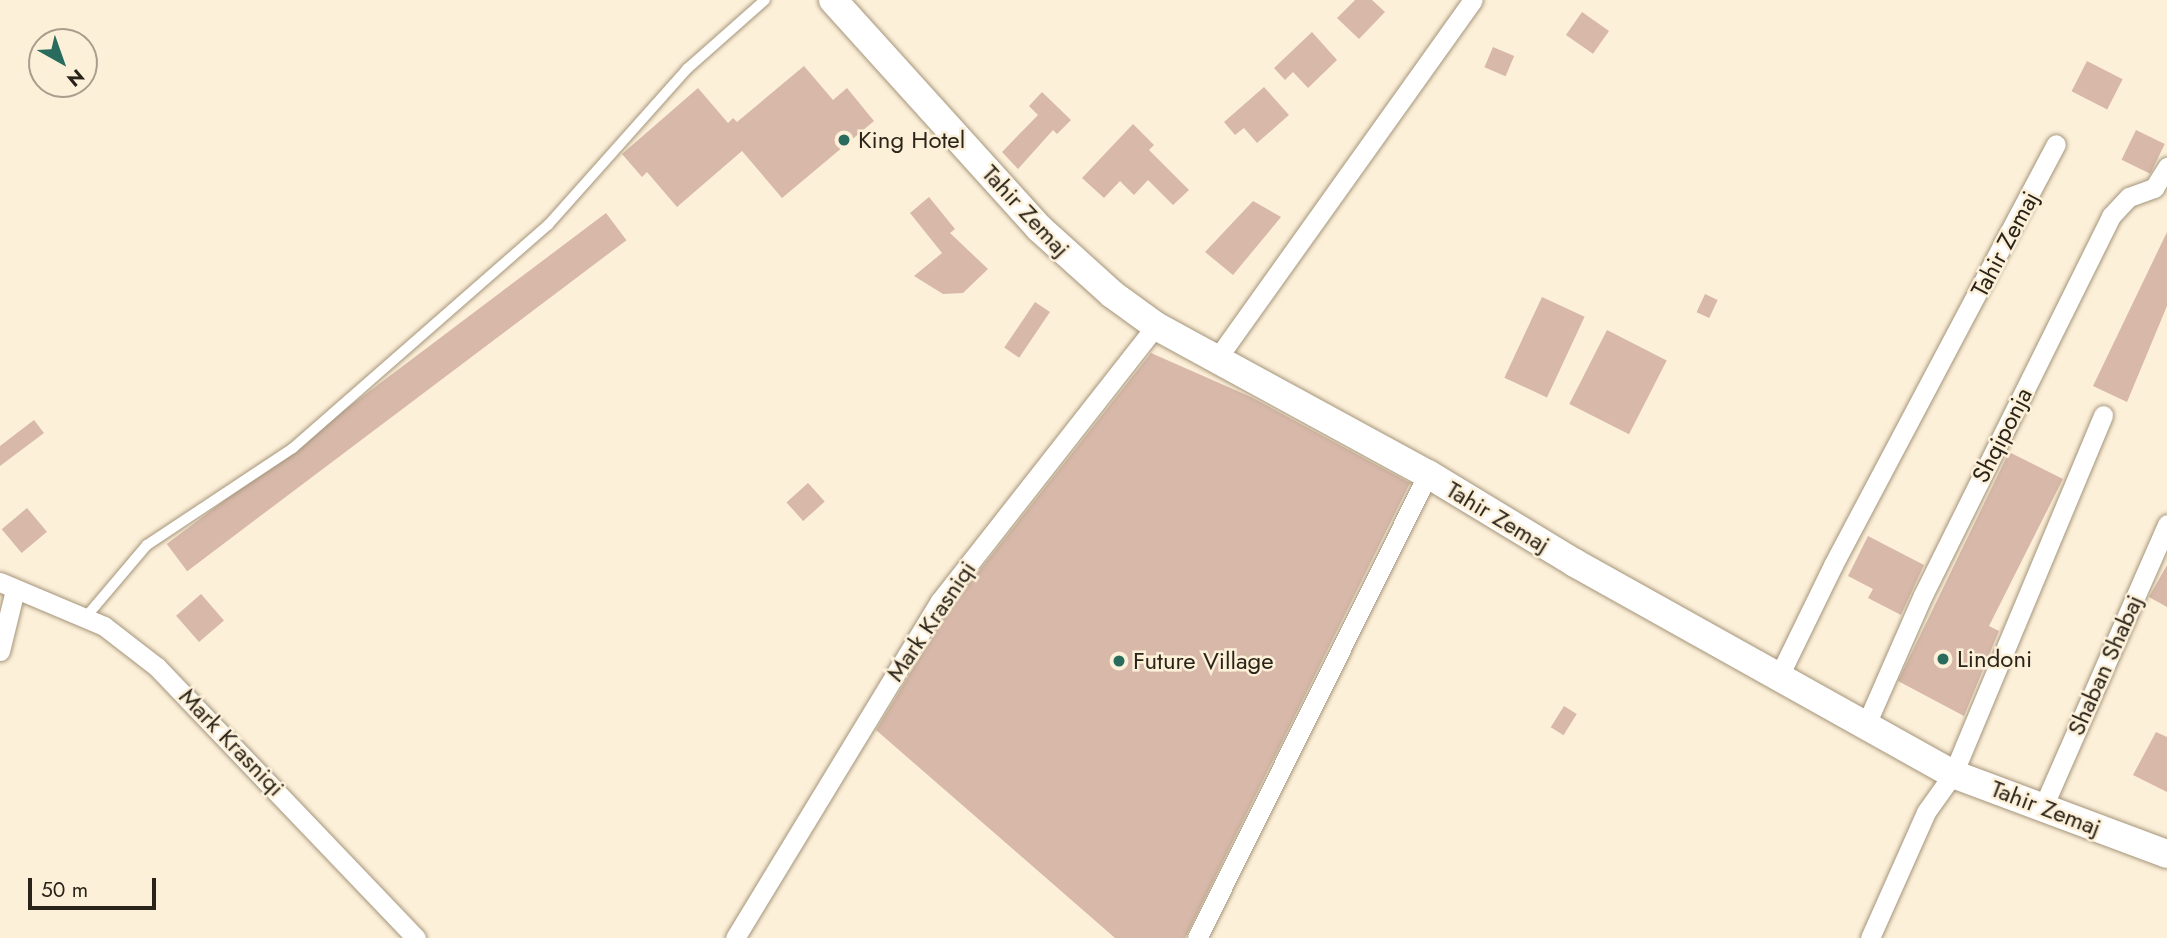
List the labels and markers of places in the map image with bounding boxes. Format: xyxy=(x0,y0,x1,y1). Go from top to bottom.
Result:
place label: King Hotel xyxy=(858,126,965,154)
marker: King Hotel xyxy=(836,132,852,148)
place label: Lindoni xyxy=(1957,645,2032,673)
place label: Future Village xyxy=(1133,647,1274,675)
marker: Lindoni xyxy=(1935,651,1951,667)
marker: Future Village xyxy=(1111,653,1127,669)

